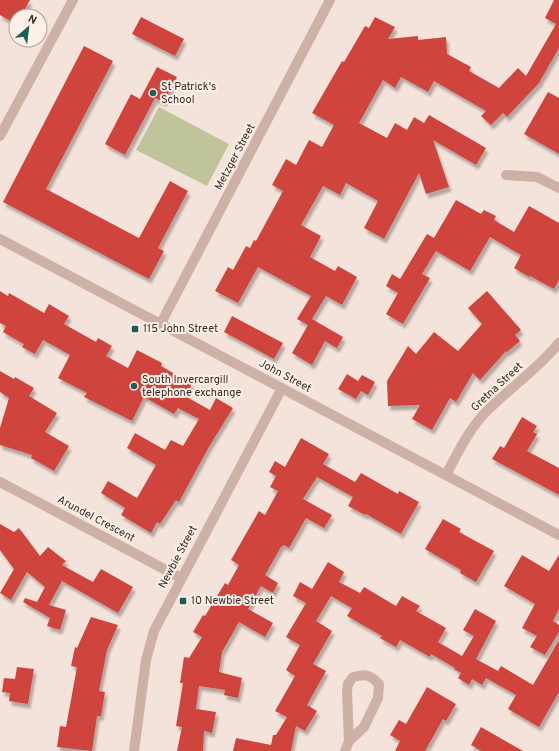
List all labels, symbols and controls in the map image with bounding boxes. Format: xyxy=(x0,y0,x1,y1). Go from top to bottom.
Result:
north arrow xyxy=(8,8,48,48)
text: N xyxy=(25,12,39,28)
place label: St Patrick's School xyxy=(161,80,216,107)
marker: St Patrick's School xyxy=(148,88,158,98)
street label: Metzger Street xyxy=(212,121,258,193)
place label: 115 John Street xyxy=(143,322,218,336)
marker: 115 John Street xyxy=(130,324,140,334)
street label: John Street xyxy=(256,356,314,396)
street label: Gretna Street xyxy=(468,359,526,415)
place label: South Invercargill telephone exchange xyxy=(142,373,242,400)
marker: South Invercargill telephone exchange xyxy=(129,381,139,391)
street label: Arundel Crescent xyxy=(55,493,137,545)
street label: Newbie Street xyxy=(156,523,200,591)
place label: 10 Newbie Street xyxy=(191,594,274,608)
marker: 10 Newbie Street xyxy=(178,596,188,606)

